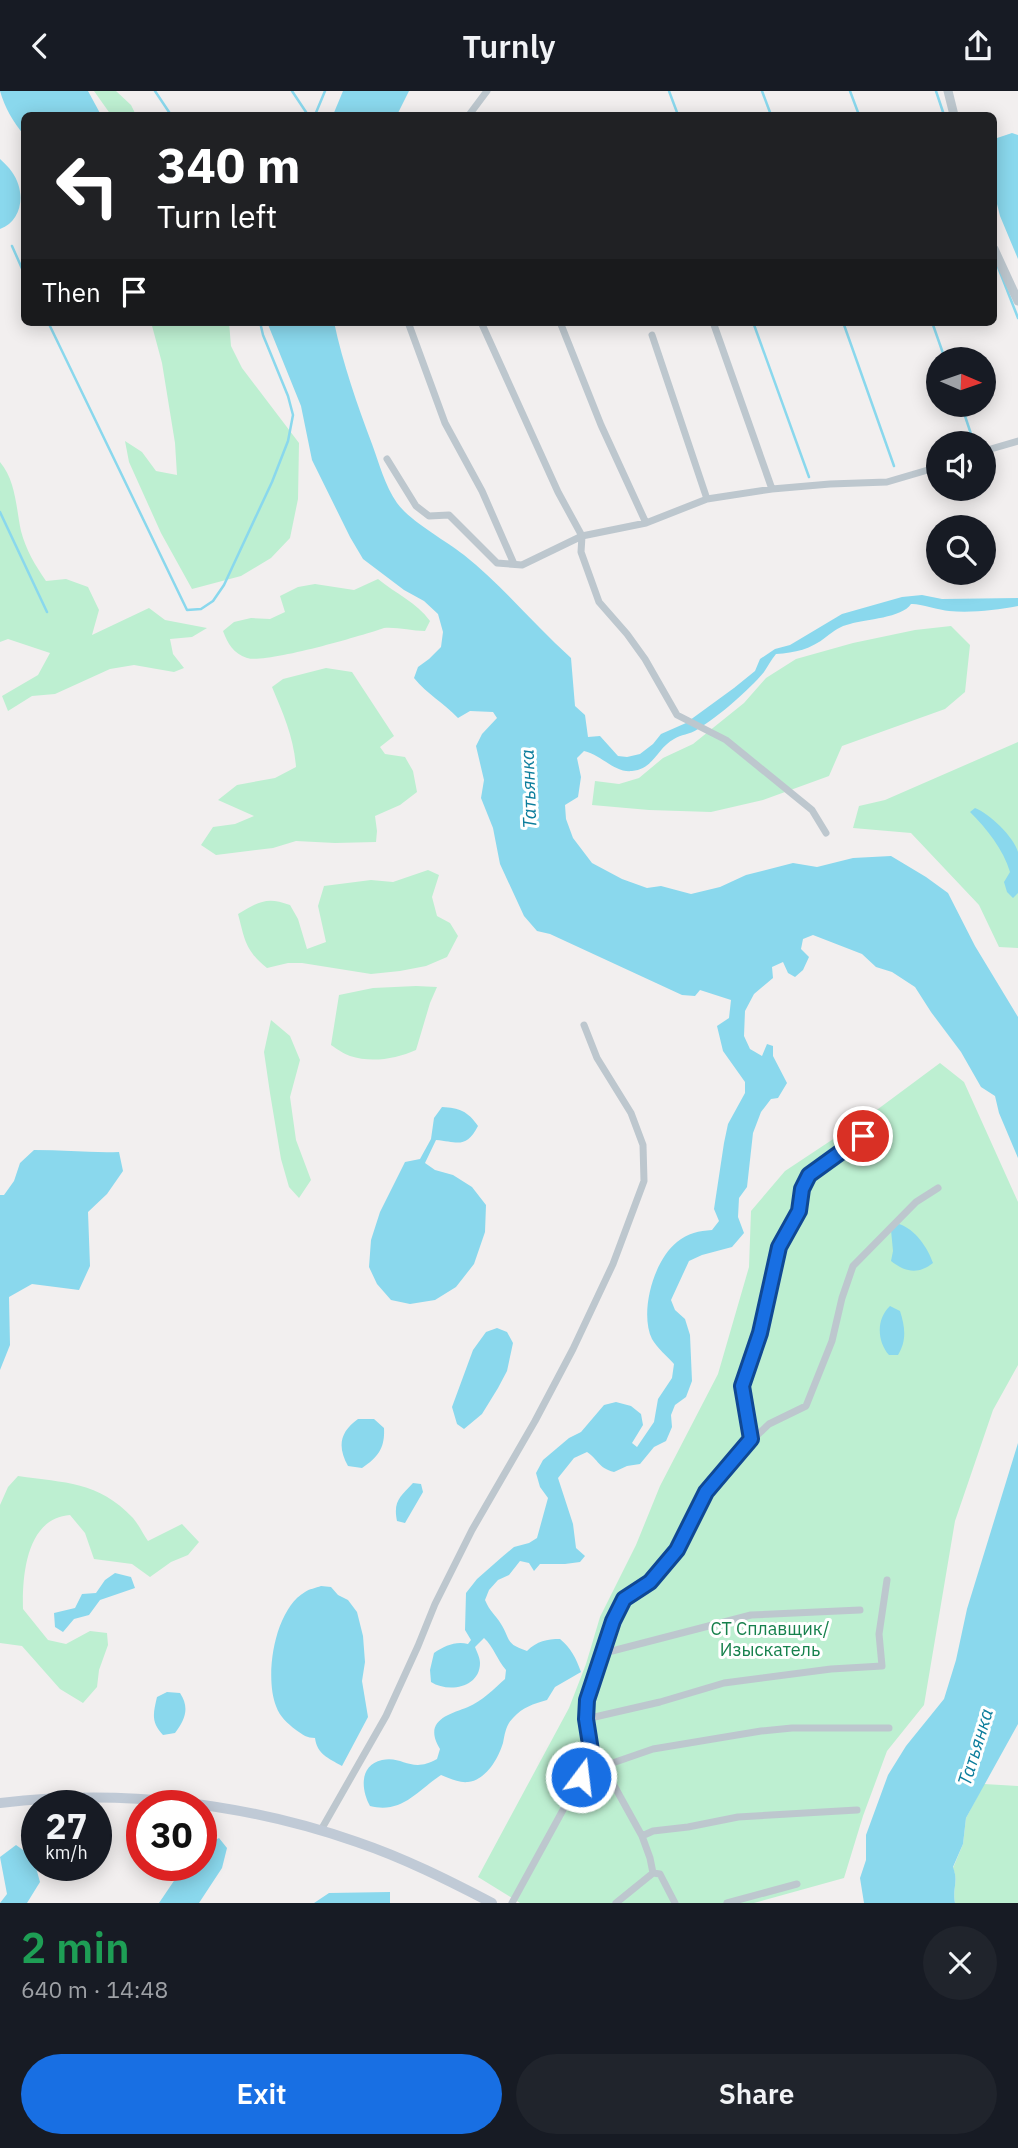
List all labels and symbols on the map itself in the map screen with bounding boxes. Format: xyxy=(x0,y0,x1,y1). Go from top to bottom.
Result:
north arrow xyxy=(926,347,996,417)
water label: Татьянка xyxy=(515,749,541,829)
pin xyxy=(833,1106,893,1166)
park label: СТ Сплавщик/ Изыскатель xyxy=(710,1617,830,1661)
water label: Татьянка xyxy=(952,1705,998,1789)
position arrow xyxy=(544,1740,618,1814)
speed limit sign: 30 xyxy=(126,1790,217,1881)

